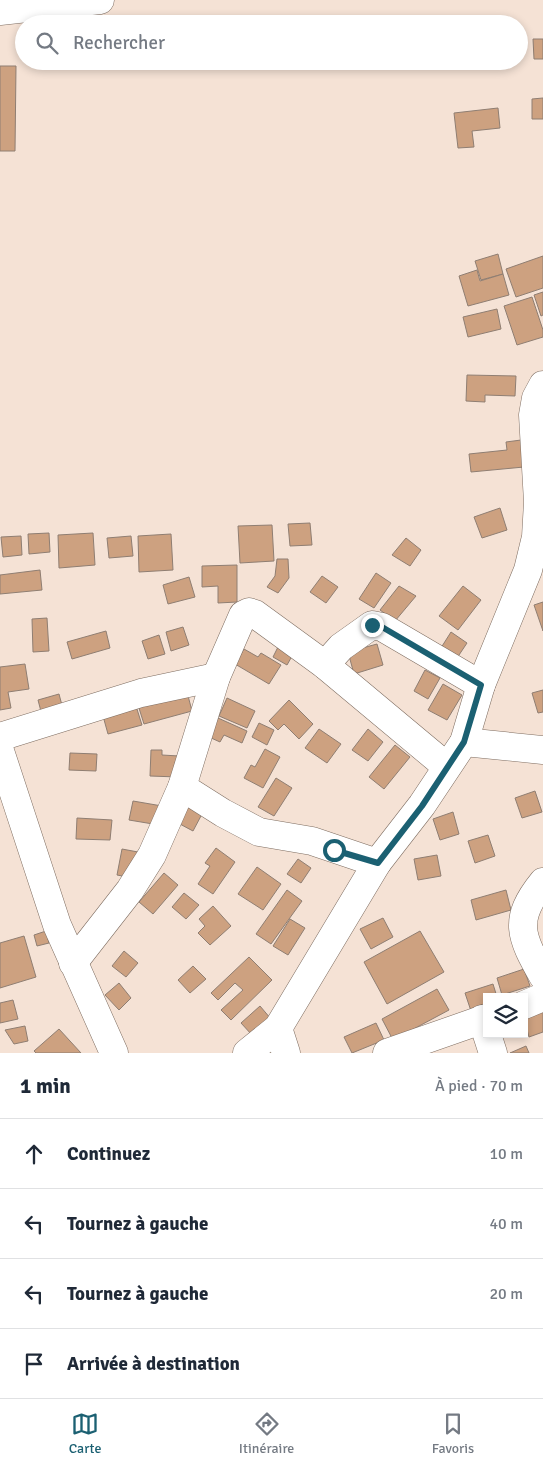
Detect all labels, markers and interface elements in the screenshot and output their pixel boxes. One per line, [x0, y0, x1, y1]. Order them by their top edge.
search box [15, 15, 528, 70]
icon: search [33, 29, 61, 57]
text: Rechercher [73, 31, 165, 55]
route end [361, 614, 384, 637]
route start [323, 839, 346, 862]
map controls [483, 993, 528, 1038]
button: layers [483, 993, 528, 1038]
text: 1 min [20, 1073, 71, 1099]
text: À pied · 70 m [435, 1076, 523, 1096]
icon: ahead [20, 1140, 48, 1168]
text: Continuez [67, 1142, 150, 1166]
text: 10 m [489, 1144, 523, 1164]
icon: left [20, 1210, 48, 1238]
text: Tournez à gauche [67, 1212, 208, 1236]
text: 40 m [489, 1214, 523, 1234]
icon: left [20, 1280, 48, 1308]
text: Tournez à gauche [67, 1282, 208, 1306]
text: 20 m [489, 1284, 523, 1304]
icon: arrive [20, 1350, 48, 1378]
text: Arrivée à destination [67, 1352, 240, 1376]
tab: Carte [69, 1410, 101, 1457]
tab: Itinéraire [239, 1410, 294, 1457]
tab: Favoris [432, 1410, 474, 1457]

